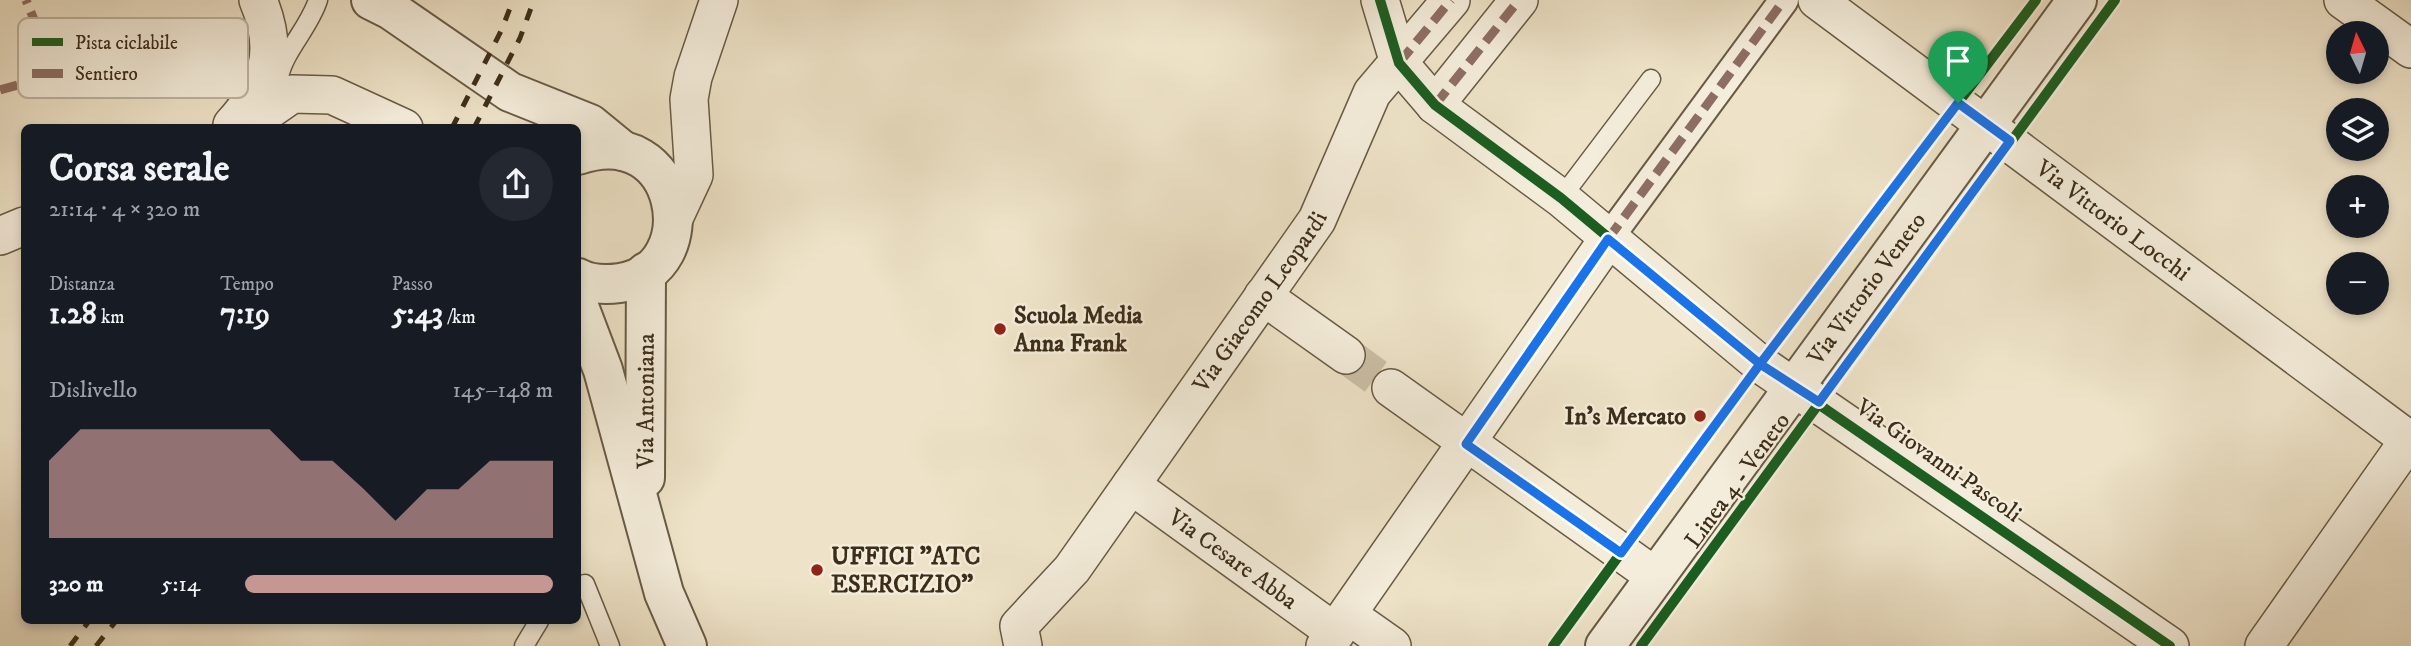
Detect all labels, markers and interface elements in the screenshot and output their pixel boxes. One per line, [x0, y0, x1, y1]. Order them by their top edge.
legend [18, 18, 248, 98]
north arrow [2326, 21, 2389, 84]
map controls [2326, 21, 2389, 315]
pin [1928, 31, 1988, 103]
text: Pista ciclabile [75, 32, 178, 55]
icon: arrive [1939, 42, 1977, 80]
text: Sentiero [75, 63, 138, 86]
button: layers [2326, 98, 2389, 161]
text: Corsa serale [49, 145, 229, 193]
button: share [479, 147, 553, 221]
street label: Via Vittorio Locchi [2029, 153, 2196, 288]
button: + [2326, 175, 2389, 238]
text: 21:14 · 4 × 320 m [49, 195, 200, 224]
street label: Via Vittorio Veneto [1801, 206, 1933, 372]
street label: Via Giacomo Leopardi [1186, 207, 1335, 399]
button: − [2326, 252, 2389, 315]
text: Distanza [49, 273, 115, 296]
text: Tempo [220, 273, 274, 296]
text: Passo [392, 273, 433, 296]
text: 1.28 [49, 296, 97, 333]
text: 7:19 [220, 296, 270, 333]
text: 5:43 [392, 296, 443, 333]
place label: Scuola Media Anna Frank [1013, 301, 1143, 359]
text: km [97, 306, 125, 329]
text: /km [443, 306, 476, 329]
marker: Scuola Media Anna Frank [992, 321, 1008, 337]
street label: Via Antoniana [631, 332, 662, 470]
text: Dislivello [49, 376, 137, 405]
text: 145–148 m [453, 376, 553, 405]
street label: Via Giovanni Pascoli [1849, 392, 2027, 529]
place label: In's Mercato [1565, 402, 1686, 432]
street label: Linea 4 - Veneto [1678, 407, 1797, 554]
marker: In's Mercato [1692, 408, 1708, 424]
street label: Via Cesare Abba [1161, 502, 1304, 617]
place label: UFFICI "ATC ESERCIZIO" [831, 542, 980, 600]
marker: UFFICI "ATC ESERCIZIO" [809, 562, 825, 578]
text: 320 m [49, 570, 103, 599]
text: 5:14 [161, 570, 200, 599]

